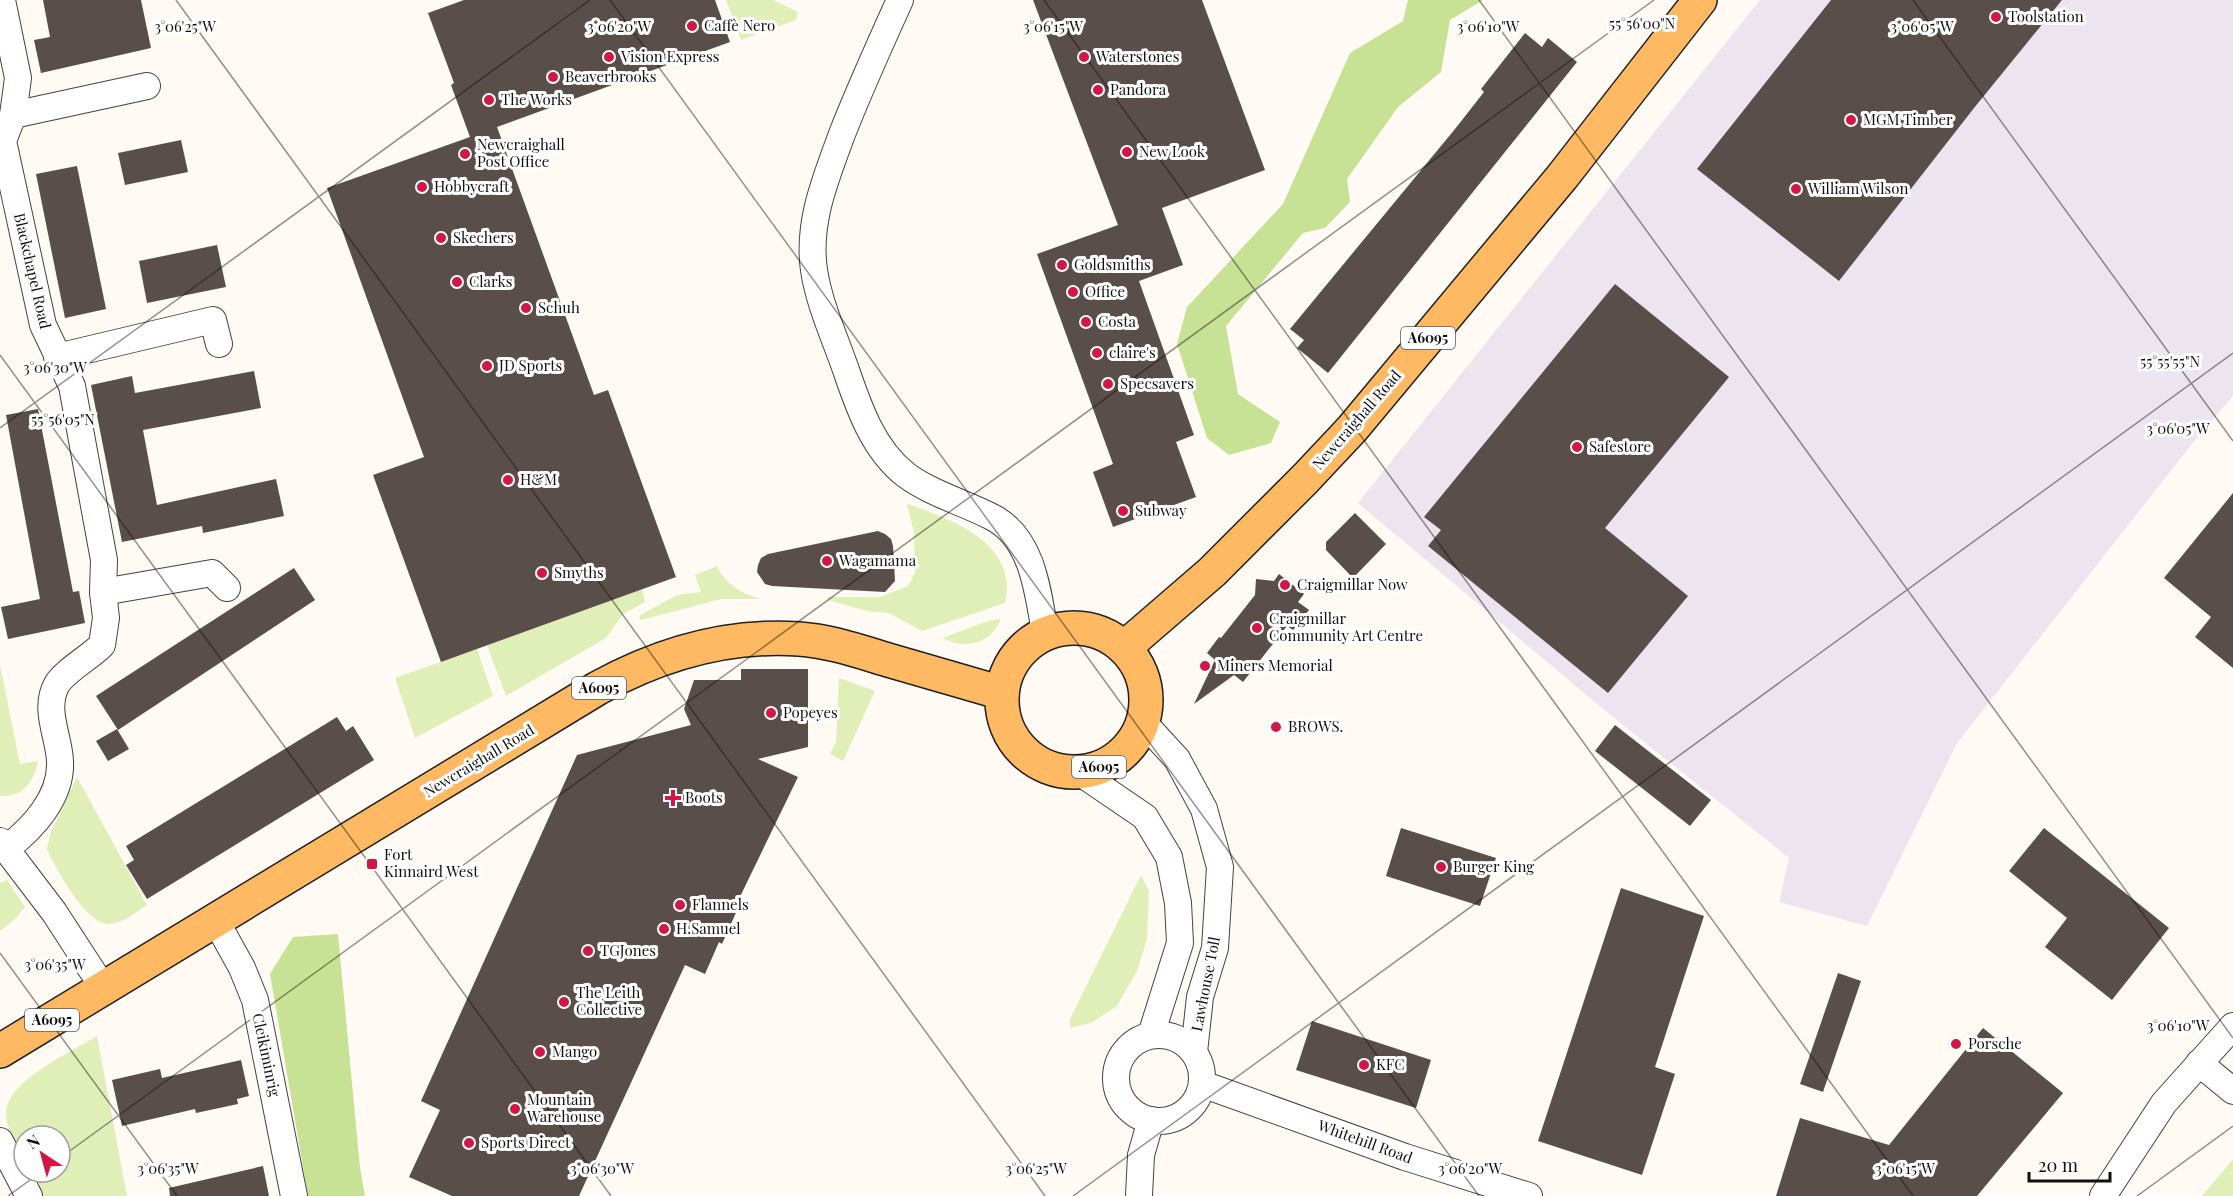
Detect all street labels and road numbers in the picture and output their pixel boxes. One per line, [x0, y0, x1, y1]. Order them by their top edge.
street label: Blackchapel Road [10, 211, 56, 331]
road number: A6095 [1401, 327, 1455, 349]
street label: Newcraighall Road [1307, 365, 1405, 473]
road number: A6095 [572, 677, 626, 699]
street label: Newcraighall Road [419, 719, 538, 801]
road number: A6095 [1072, 756, 1126, 778]
street label: Lawhouse Toll [1186, 935, 1224, 1033]
road number: A6095 [25, 1009, 79, 1031]
street label: Cleikiminrig [248, 1011, 286, 1098]
street label: Whitehill Road [1314, 1114, 1416, 1168]

